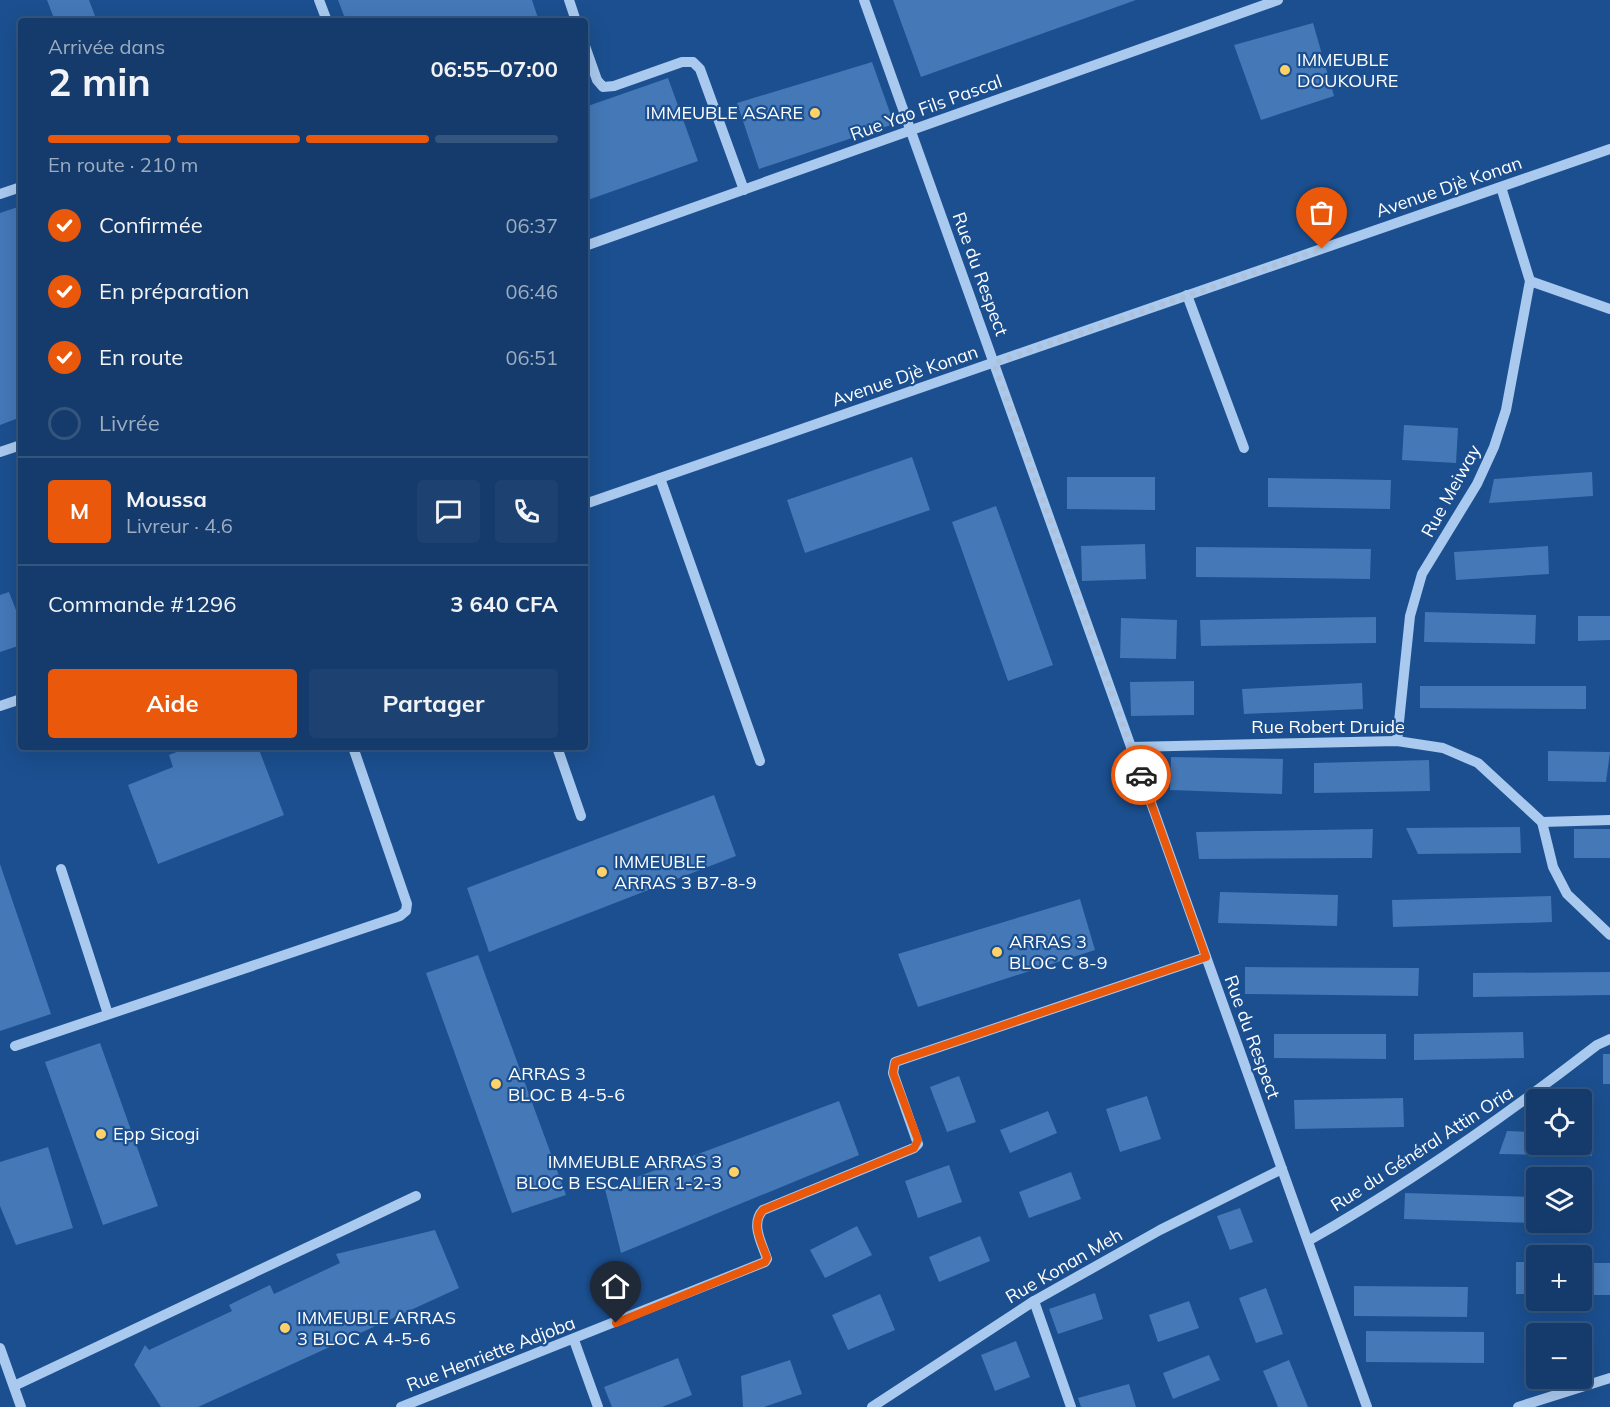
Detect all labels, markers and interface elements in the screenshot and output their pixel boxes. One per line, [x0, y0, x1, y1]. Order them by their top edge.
text: Arrivée dans [48, 34, 165, 59]
place label: IMMEUBLE DOUKOURE [1297, 48, 1398, 92]
text: 06:55–07:00 [430, 55, 558, 83]
text: 2 min [48, 57, 151, 106]
marker: IMMEUBLE DOUKOURE [1278, 63, 1292, 77]
street label: Rue Yao Fils Pascal [847, 69, 1005, 146]
place label: IMMEUBLE ASARE [646, 101, 803, 124]
marker: IMMEUBLE ASARE [808, 106, 822, 120]
street label: Avenue Djè Konan [1373, 151, 1525, 222]
text: En route · 210 m [48, 152, 198, 177]
pin [1296, 187, 1347, 249]
icon: bag [1305, 196, 1338, 229]
icon: check [48, 209, 81, 242]
street label: Rue du Respect [947, 209, 1014, 339]
text: Confirmée [99, 211, 203, 239]
text: 06:37 [505, 213, 558, 238]
icon: check [48, 275, 81, 308]
text: En préparation [99, 277, 249, 305]
text: 06:46 [505, 279, 558, 304]
street label: Avenue Djè Konan [829, 340, 981, 411]
icon: check [48, 341, 81, 374]
text: En route [99, 343, 183, 371]
text: 06:51 [505, 345, 558, 370]
text: Livrée [99, 409, 160, 437]
street label: Rue Meiway [1416, 440, 1486, 541]
button: chat [417, 480, 480, 543]
button: phone [495, 480, 558, 543]
text: Moussa [126, 485, 207, 513]
text: M [70, 497, 89, 525]
text: Livreur · 4.6 [126, 513, 233, 538]
text: Commande #1296 [48, 590, 236, 618]
text: 3 640 CFA [450, 590, 558, 618]
button: Aide [48, 669, 297, 738]
button: Partager [309, 669, 558, 738]
street label: Rue Robert Druide [1251, 715, 1405, 738]
courier [1111, 745, 1171, 805]
icon: car [1125, 759, 1158, 792]
place label: IMMEUBLE ARRAS 3 B7-8-9 [614, 850, 757, 894]
marker: IMMEUBLE ARRAS 3 B7-8-9 [595, 865, 609, 879]
place label: ARRAS 3 BLOC C 8-9 [1009, 930, 1108, 974]
marker: ARRAS 3 BLOC C 8-9 [990, 945, 1004, 959]
street label: Rue du Respect [1219, 972, 1286, 1102]
place label: ARRAS 3 BLOC B 4-5-6 [508, 1062, 625, 1106]
marker: ARRAS 3 BLOC B 4-5-6 [489, 1077, 503, 1091]
street label: Rue du Général Attin Oria [1326, 1081, 1517, 1216]
map controls [1526, 1089, 1592, 1389]
button: locate [1526, 1089, 1592, 1155]
place label: Epp Sicogi [113, 1122, 200, 1145]
marker: Epp Sicogi [94, 1127, 108, 1141]
place label: IMMEUBLE ARRAS 3 BLOC B ESCALIER 1-2-3 [516, 1150, 722, 1194]
marker: IMMEUBLE ARRAS 3 BLOC B ESCALIER 1-2-3 [727, 1165, 741, 1179]
button: layers [1526, 1167, 1592, 1233]
street label: Rue Konan Meh [1001, 1223, 1126, 1308]
button: + [1526, 1245, 1592, 1311]
pin [590, 1261, 641, 1323]
icon: home [599, 1270, 632, 1303]
place label: IMMEUBLE ARRAS 3 BLOC A 4-5-6 [297, 1306, 456, 1350]
street label: Rue Henriette Adjoba [403, 1311, 578, 1396]
marker: IMMEUBLE ARRAS 3 BLOC A 4-5-6 [278, 1321, 292, 1335]
button: − [1526, 1323, 1592, 1389]

